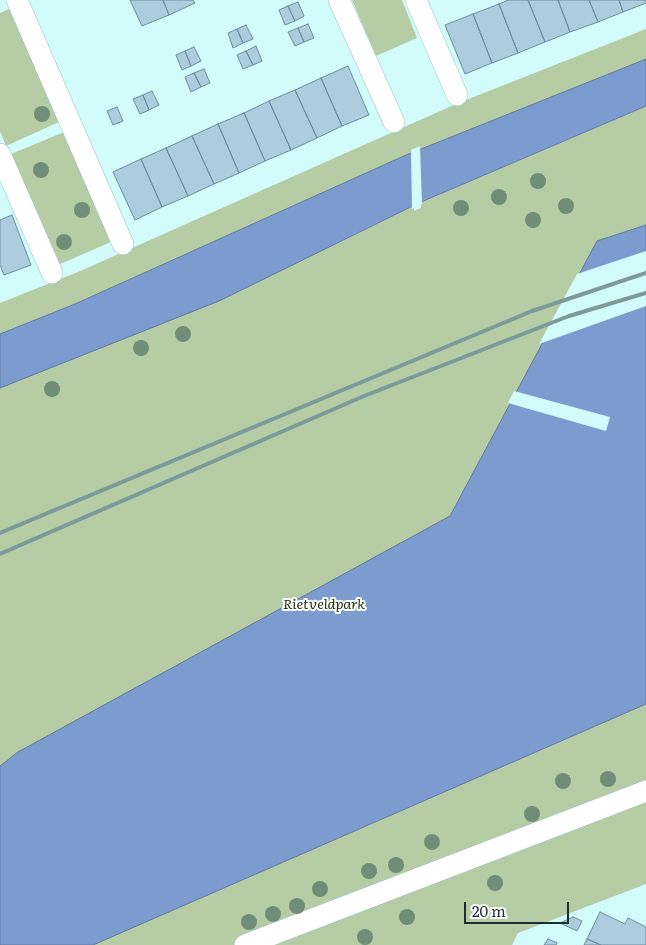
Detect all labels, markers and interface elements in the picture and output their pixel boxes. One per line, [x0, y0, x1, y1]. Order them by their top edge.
park label: Rietveldpark [283, 597, 365, 613]
scale bar [466, 892, 571, 924]
text: 20 m [472, 899, 506, 922]

